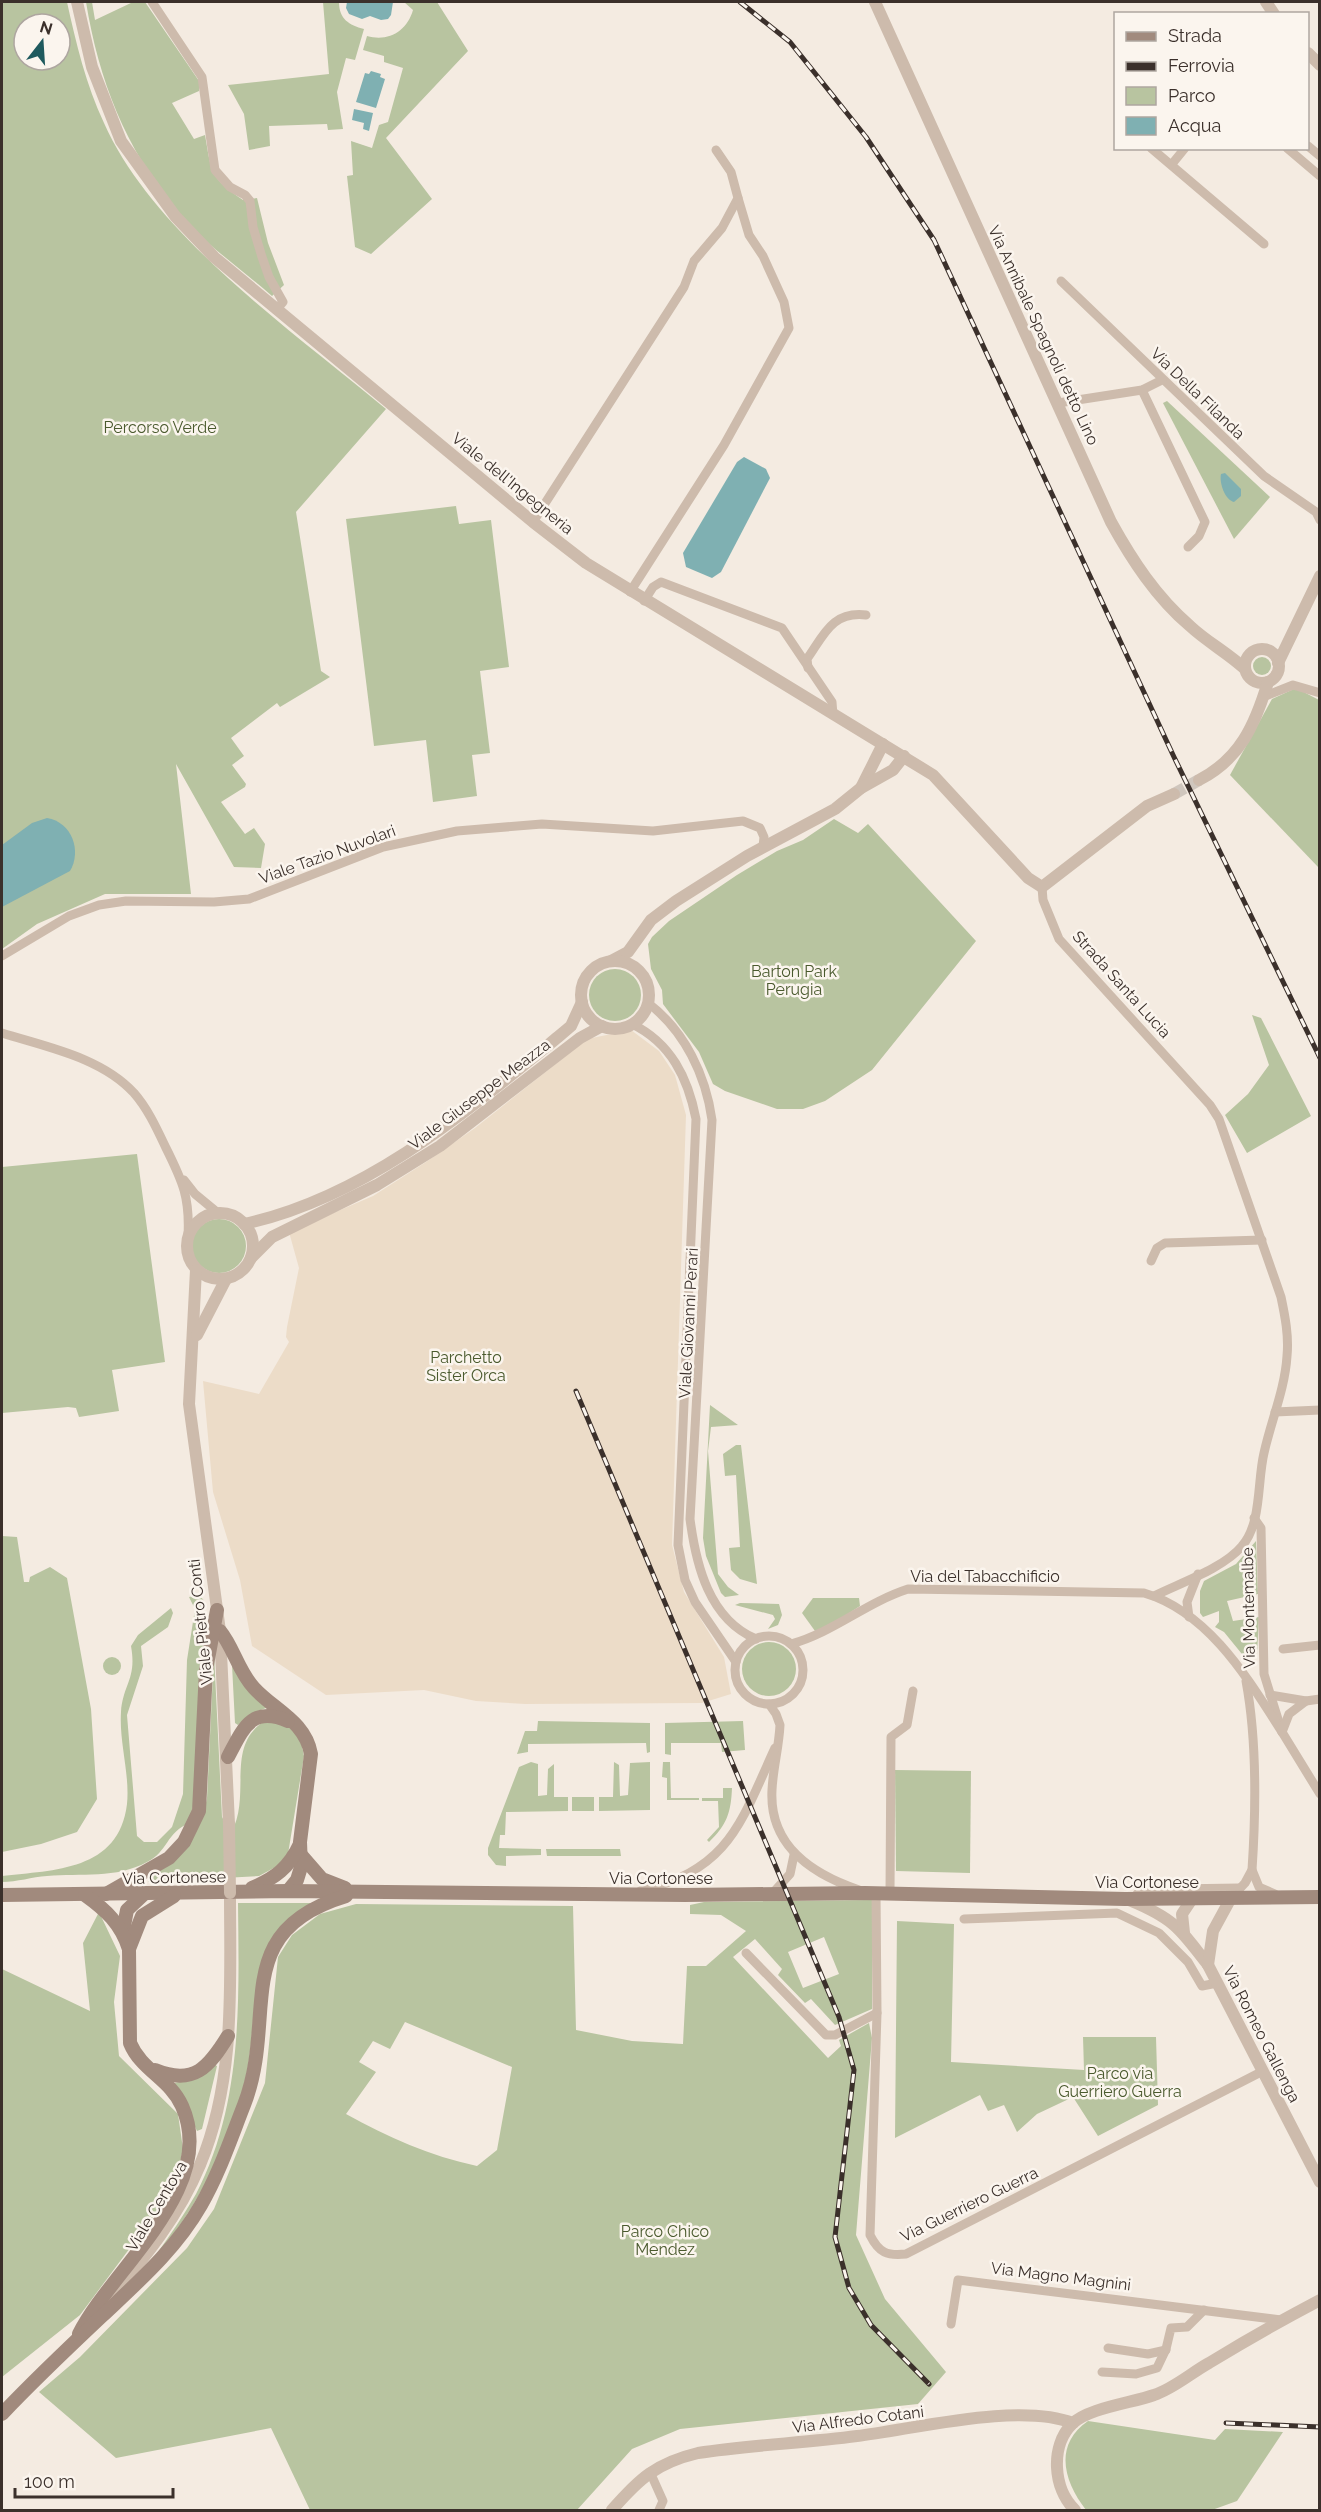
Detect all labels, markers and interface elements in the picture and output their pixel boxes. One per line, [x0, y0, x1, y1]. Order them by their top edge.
north arrow [12, 12, 72, 72]
legend [1114, 12, 1309, 150]
text: N [38, 17, 55, 39]
text: Strada [1168, 25, 1222, 46]
text: Ferrovia [1168, 55, 1235, 76]
text: Parco [1168, 85, 1216, 106]
text: Acqua [1168, 115, 1221, 136]
street label: Via Annibale Spagnoli detto Lino [984, 222, 1103, 448]
street label: Via Della Filanda [1147, 344, 1249, 443]
park label: Percorso Verde [103, 418, 217, 437]
street label: Viale dell'Ingegneria [448, 429, 577, 538]
street label: Viale Tazio Nuvolari [256, 821, 398, 888]
street label: Strada Santa Lucia [1069, 927, 1175, 1042]
park label: Barton Park Perugia [751, 962, 837, 999]
street label: Viale Giuseppe Meazza [405, 1035, 554, 1154]
street label: Viale Giovanni Perari [675, 1247, 702, 1399]
park label: Parchetto Sister Orca [426, 1348, 506, 1385]
street label: Via Montemalbe [1238, 1547, 1259, 1669]
street label: Viale Pietro Conti [184, 1558, 217, 1686]
street label: Via del Tabacchificio [910, 1567, 1060, 1586]
street label: Via Cortonese [122, 1867, 226, 1888]
street label: Via Cortonese [609, 1869, 713, 1888]
street label: Via Cortonese [1095, 1873, 1199, 1892]
street label: Via Romeo Gallenga [1219, 1963, 1304, 2106]
park label: Parco via Guerriero Guerra [1058, 2064, 1182, 2101]
street label: Viale Centova [122, 2158, 191, 2255]
street label: Via Guerriero Guerra [897, 2163, 1041, 2246]
park label: Parco Chico Mendez [621, 2222, 709, 2259]
street label: Via Magno Magnini [990, 2258, 1132, 2295]
street label: Via Alfredo Cotani [791, 2402, 925, 2437]
scale bar [15, 2461, 172, 2499]
text: 100 m [24, 2471, 75, 2492]

